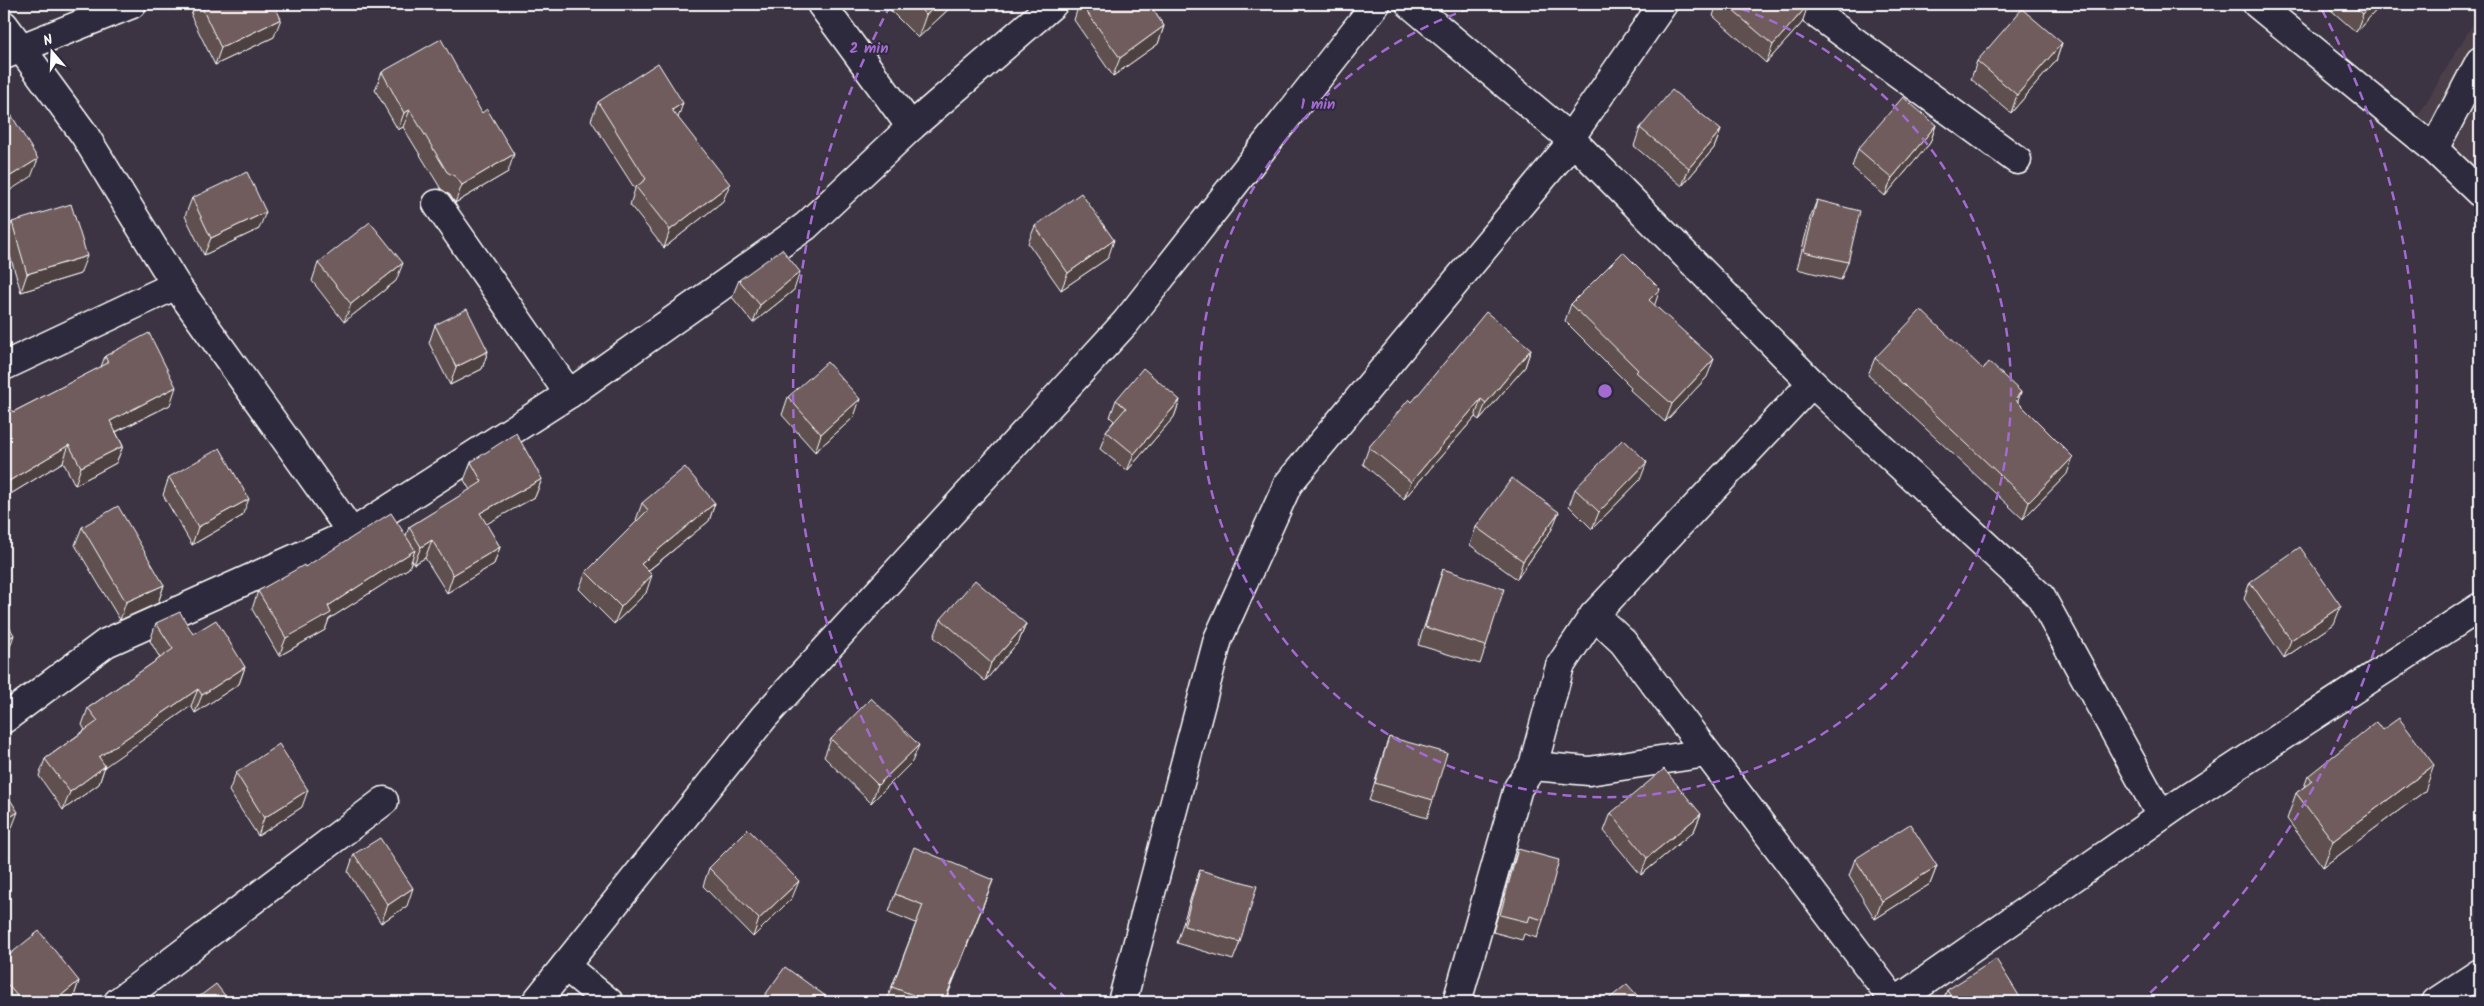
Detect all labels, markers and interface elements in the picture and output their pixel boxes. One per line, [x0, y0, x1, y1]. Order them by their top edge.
north arrow [28, 28, 78, 78]
text: N [40, 29, 56, 52]
text: 2 min [849, 37, 889, 61]
text: 1 min [1301, 93, 1335, 117]
centre of rings [1596, 382, 1614, 400]

